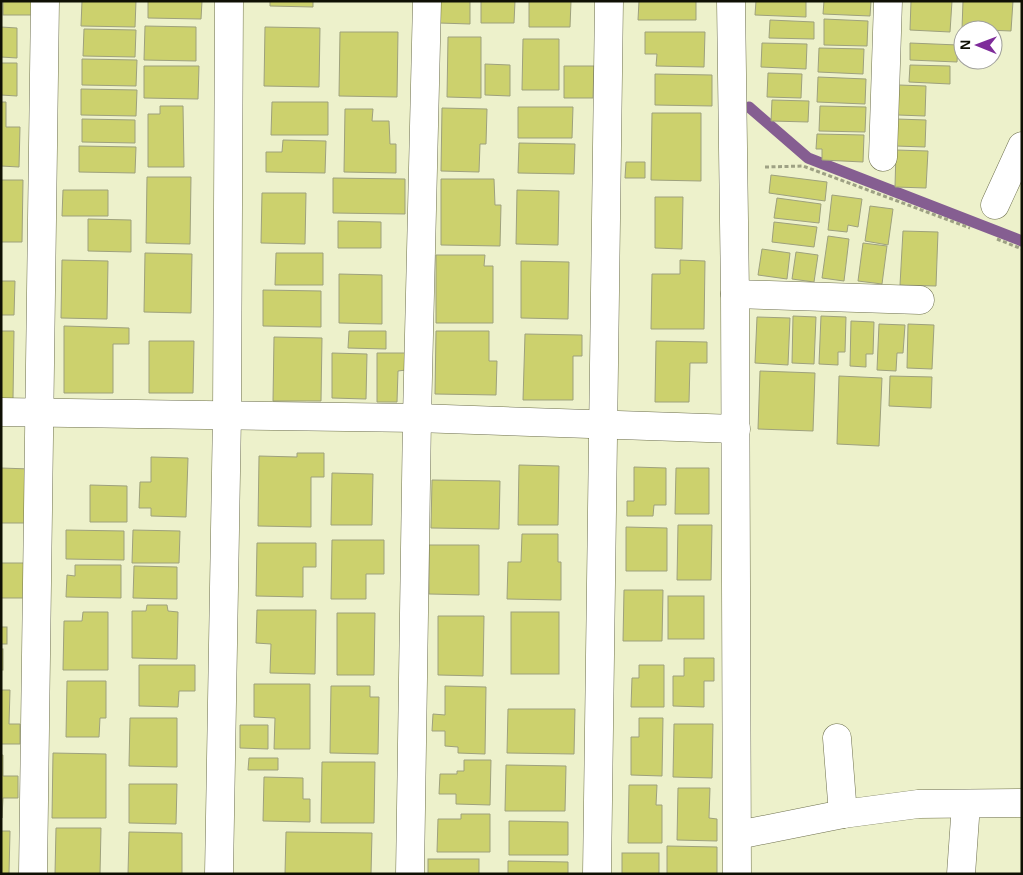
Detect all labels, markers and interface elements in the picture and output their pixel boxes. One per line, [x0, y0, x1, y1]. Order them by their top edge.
north arrow [953, 20, 1003, 70]
text: N [957, 40, 973, 50]

